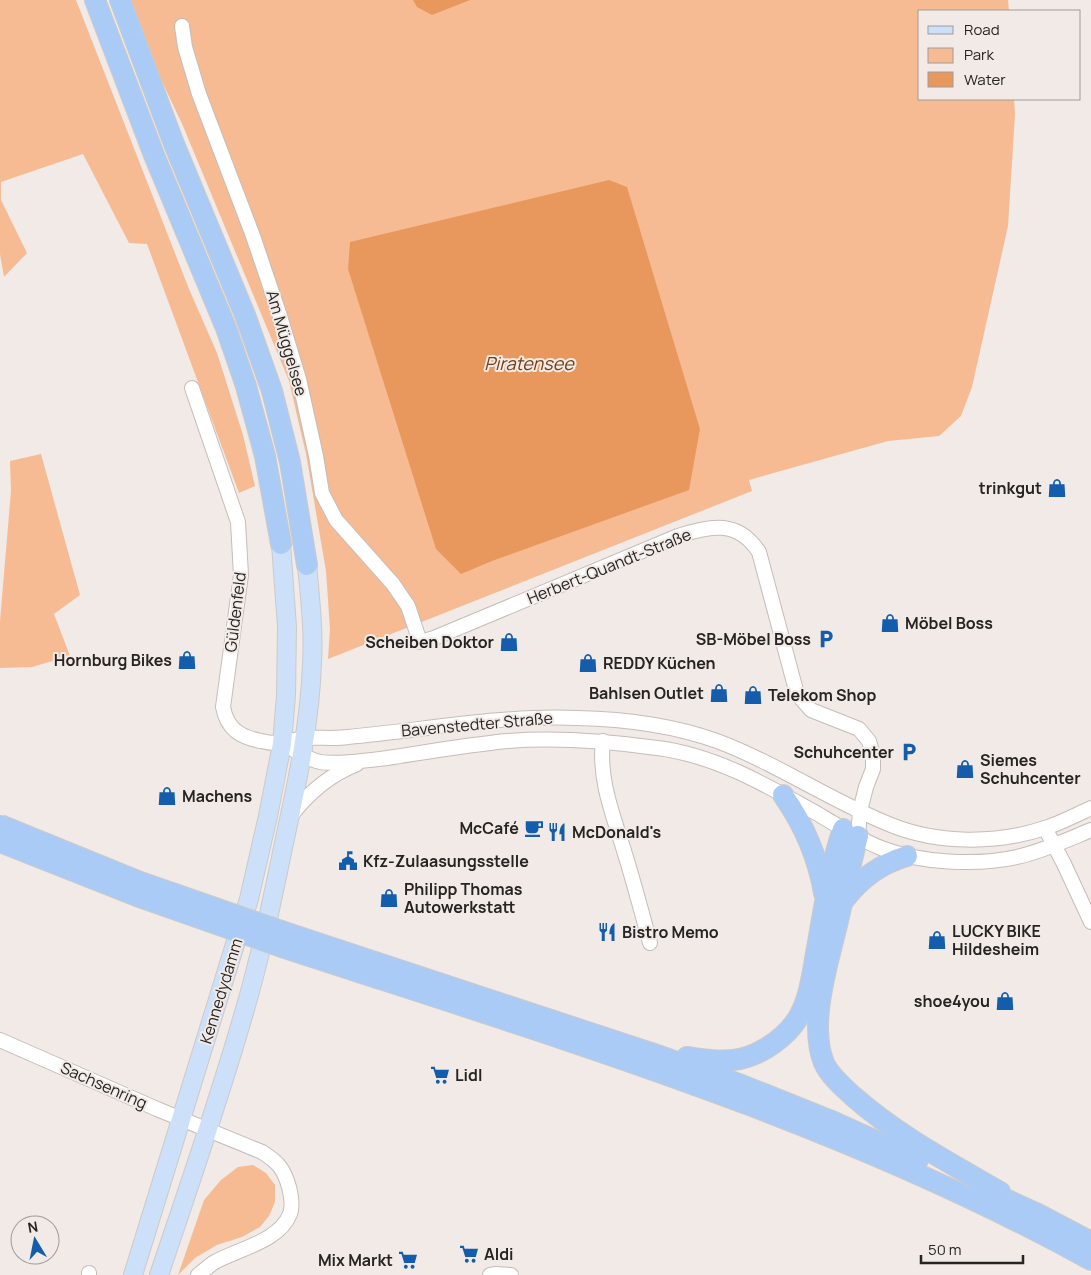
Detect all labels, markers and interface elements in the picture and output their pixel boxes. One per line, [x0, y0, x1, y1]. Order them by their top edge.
legend [918, 10, 1081, 100]
text: Road [964, 19, 1000, 40]
text: Park [964, 44, 994, 65]
text: Water [964, 69, 1006, 90]
street label: Am Müggelsee [261, 288, 313, 398]
water label: Piratensee [484, 351, 575, 375]
place label: trinkgut [979, 477, 1042, 499]
shop icon: trinkgut [1046, 477, 1068, 499]
street label: Herbert-Quandt-Straße [524, 523, 694, 609]
street label: Güldenfeld [219, 571, 251, 653]
shop icon: Möbel Boss [879, 612, 901, 634]
place label: Möbel Boss [905, 612, 993, 634]
place label: SB-Möbel Boss [696, 628, 811, 650]
parking icon: SB-Möbel Boss [815, 628, 837, 650]
place label: Scheiben Doktor [365, 631, 494, 653]
shop icon: Scheiben Doktor [498, 631, 520, 653]
place label: Hornburg Bikes [54, 649, 172, 671]
shop icon: Hornburg Bikes [176, 649, 198, 671]
shop icon: REDDY Küchen [577, 652, 599, 674]
place label: REDDY Küchen [603, 652, 716, 674]
place label: Bahlsen Outlet [589, 682, 704, 704]
shop icon: Bahlsen Outlet [708, 682, 730, 704]
shop icon: Telekom Shop [742, 684, 764, 706]
place label: Telekom Shop [768, 684, 877, 706]
street label: Bavenstedter Straße [400, 706, 554, 742]
place label: Schuhcenter [793, 741, 894, 763]
parking icon: Schuhcenter [898, 741, 920, 763]
place label: Siemes Schuhcenter [980, 749, 1081, 789]
shop icon: Siemes Schuhcenter [954, 758, 976, 780]
shop icon: Machens [156, 785, 178, 807]
place label: Machens [182, 785, 253, 807]
place label: McCafé [459, 817, 519, 839]
cafe icon: McCafé [523, 817, 545, 839]
restaurant icon: McDonald's [546, 821, 568, 843]
place label: McDonald's [572, 821, 661, 843]
public building icon: Kfz-Zulaasungsstelle [337, 850, 359, 872]
place label: Kfz-Zulaasungsstelle [363, 850, 529, 872]
place label: Philipp Thomas Autowerkstatt [404, 878, 523, 918]
shop icon: Philipp Thomas Autowerkstatt [378, 887, 400, 909]
place label: LUCKY BIKE Hildesheim [952, 920, 1041, 960]
restaurant icon: Bistro Memo [596, 921, 618, 943]
place label: Bistro Memo [622, 921, 719, 943]
shop icon: LUCKY BIKE Hildesheim [926, 929, 948, 951]
street label: Kennedydamm [194, 935, 248, 1047]
place label: shoe4you [914, 990, 990, 1012]
shop icon: shoe4you [994, 990, 1016, 1012]
street label: Sachsenring [57, 1056, 151, 1114]
supermarket icon: Lidl [429, 1064, 451, 1086]
place label: Lidl [455, 1064, 482, 1086]
north arrow [10, 1215, 60, 1265]
text: N [26, 1216, 39, 1237]
scale bar [921, 1232, 1024, 1264]
text: 50 m [928, 1239, 962, 1260]
supermarket icon: Aldi [458, 1243, 480, 1265]
place label: Aldi [484, 1243, 514, 1265]
place label: Mix Markt [318, 1249, 393, 1271]
supermarket icon: Mix Markt [397, 1249, 419, 1271]

